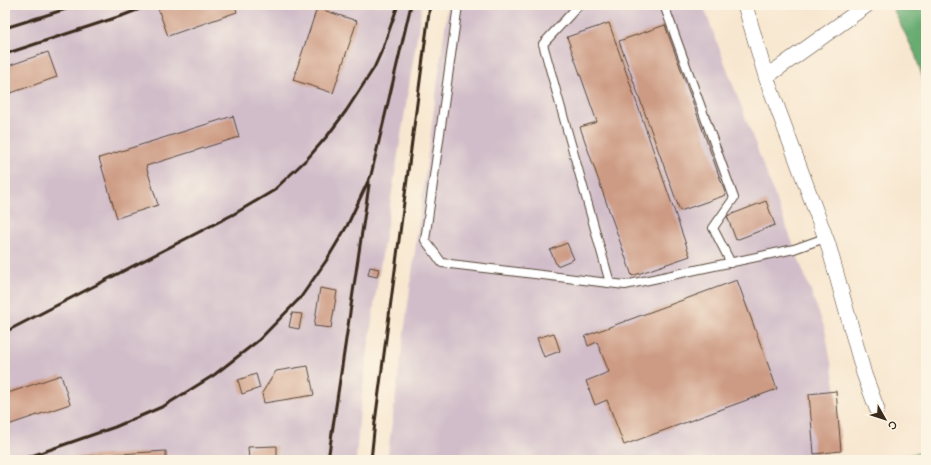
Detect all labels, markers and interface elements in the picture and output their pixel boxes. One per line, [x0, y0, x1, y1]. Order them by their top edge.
north arrow [865, 399, 905, 439]
text: С [885, 418, 900, 432]

